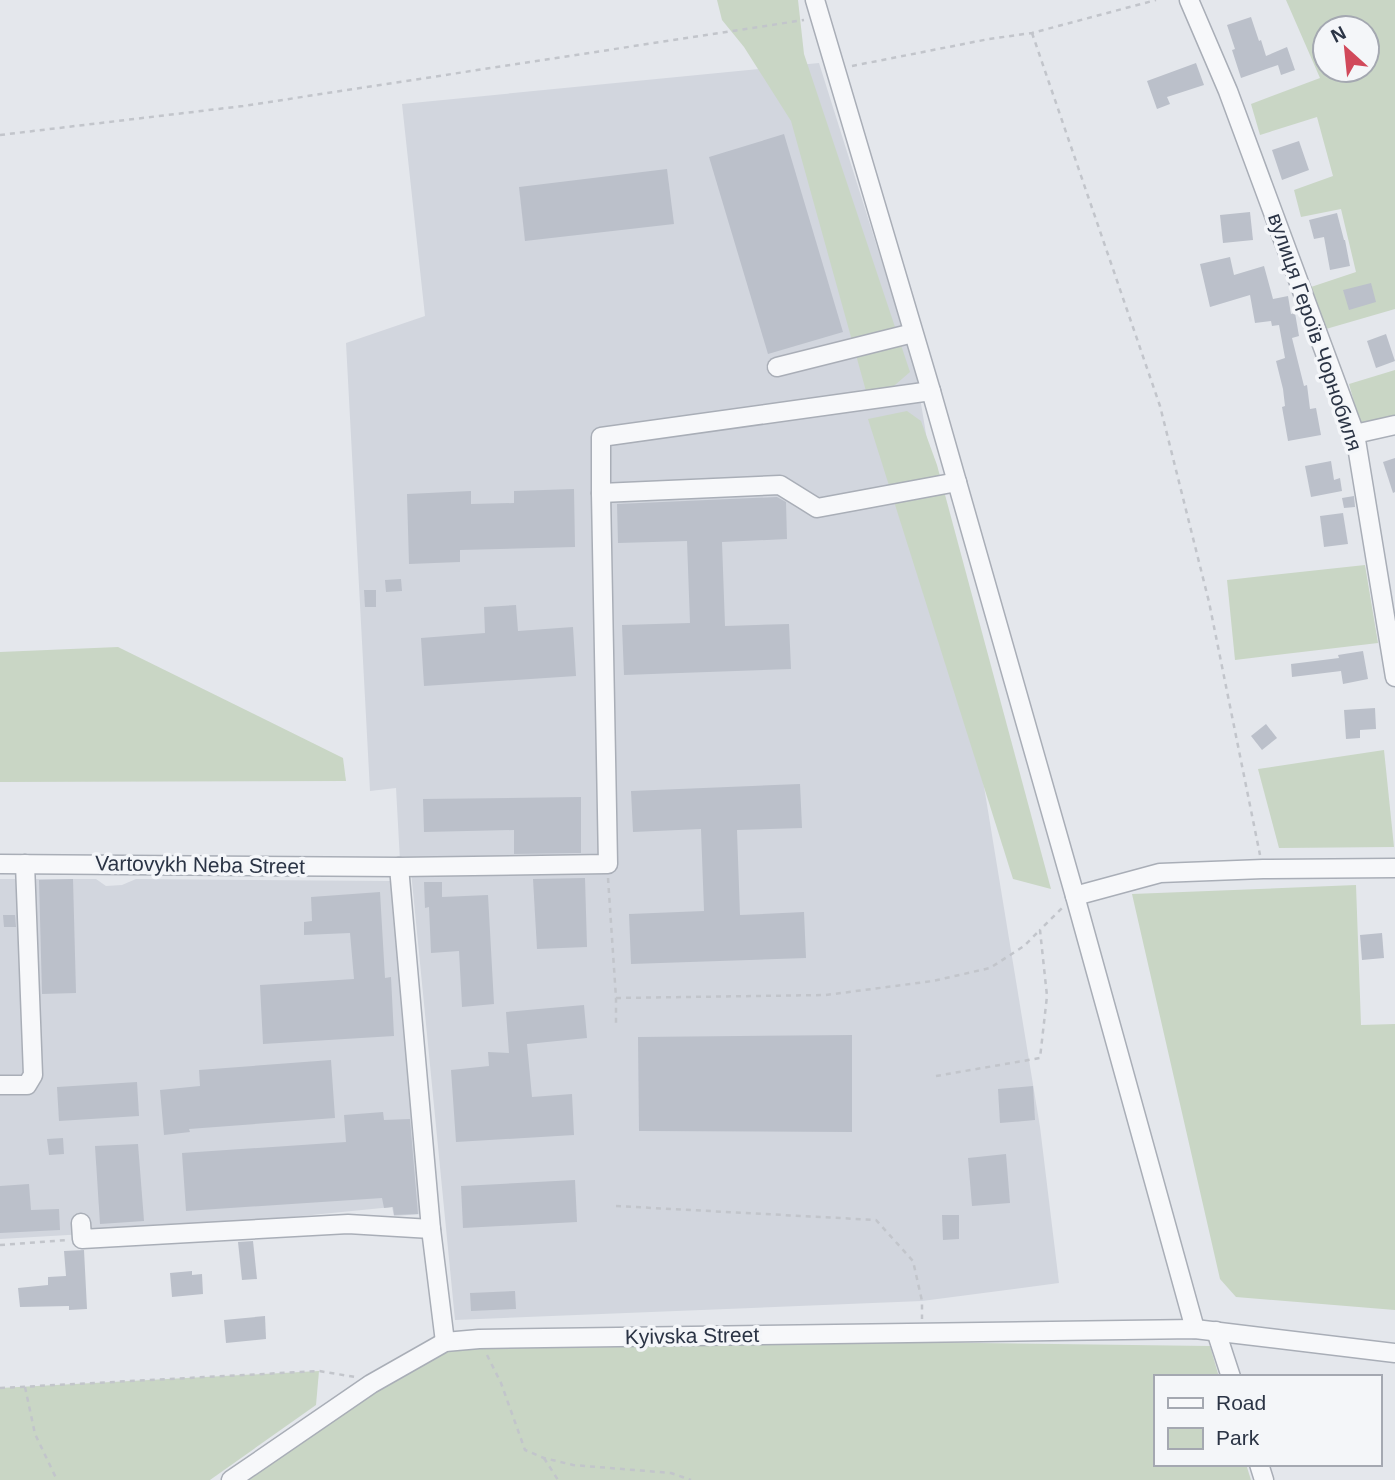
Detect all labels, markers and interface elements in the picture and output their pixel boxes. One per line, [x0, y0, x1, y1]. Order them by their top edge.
north arrow [1311, 14, 1381, 84]
text: N [1328, 22, 1349, 47]
street label: вулиця Героїв Чорнобиля [1264, 210, 1367, 454]
street label: Vartovykh Neba Street [95, 851, 305, 878]
street label: Kyivska Street [625, 1323, 759, 1348]
legend [1154, 1375, 1381, 1466]
text: Road [1216, 1391, 1266, 1414]
text: Park [1216, 1426, 1260, 1449]

